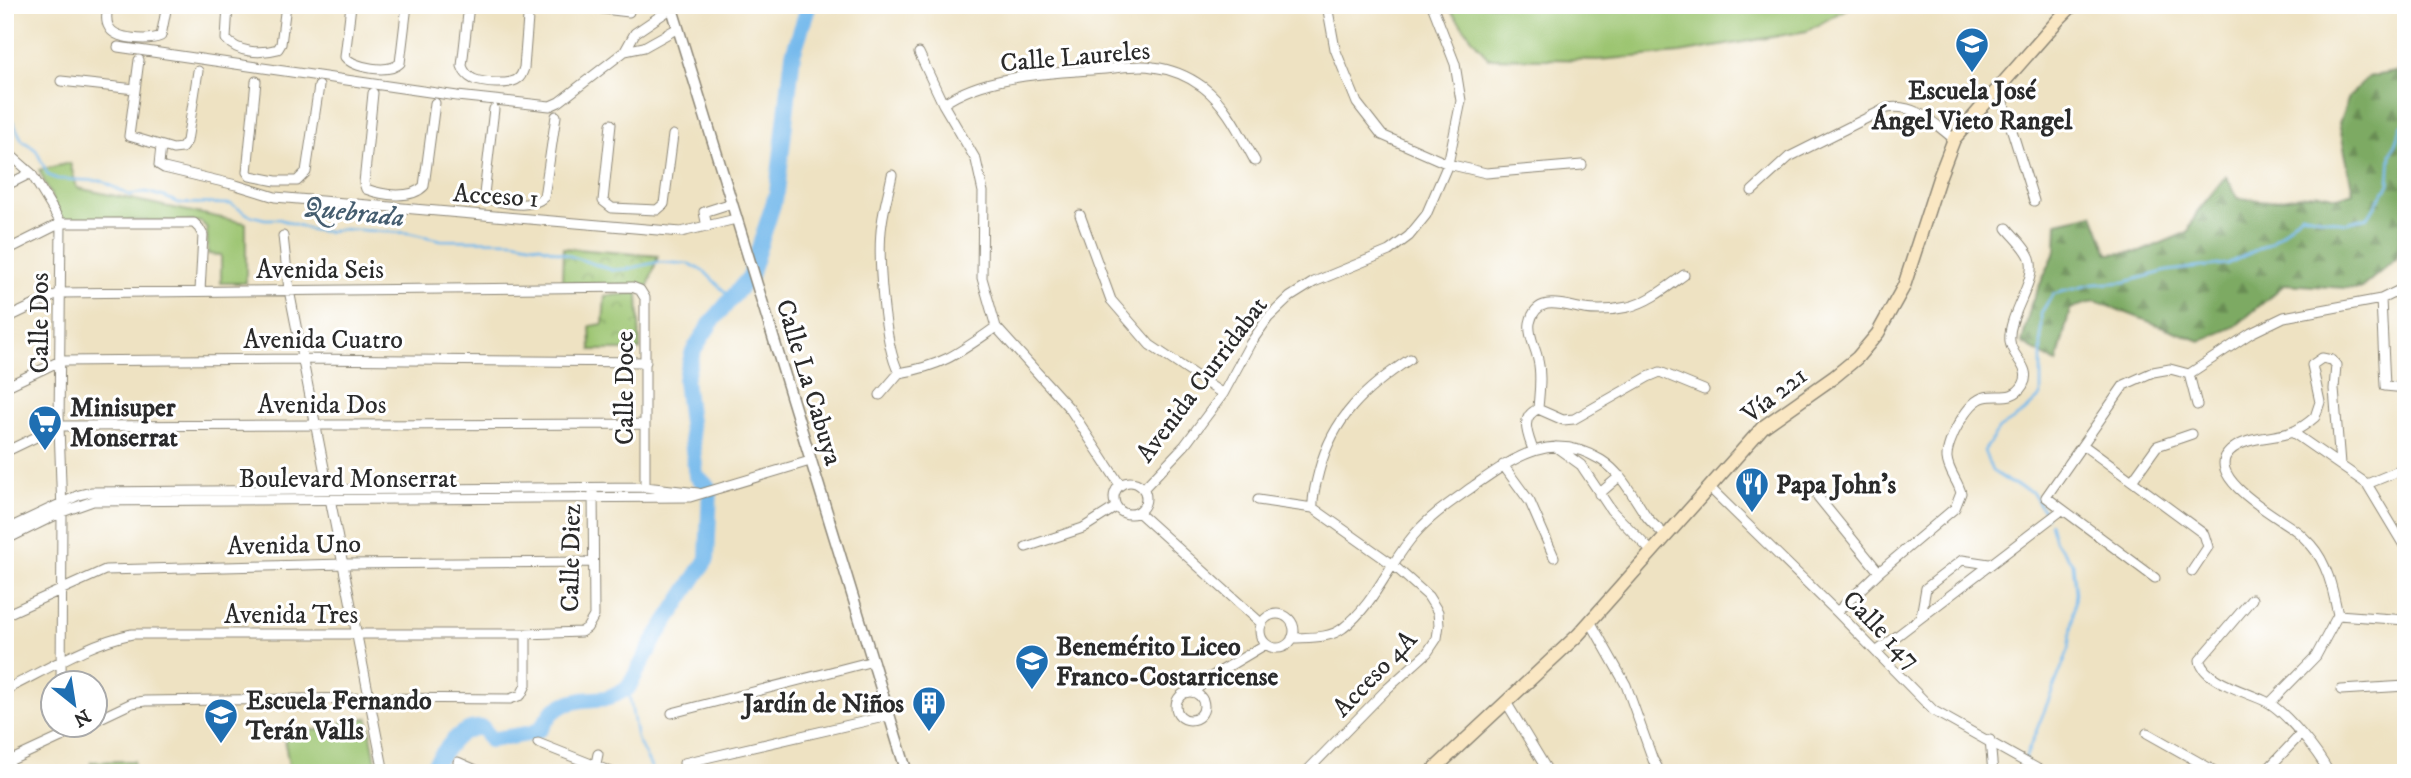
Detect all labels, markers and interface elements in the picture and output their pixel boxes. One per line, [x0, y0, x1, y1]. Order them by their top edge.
school or university icon: Escuela José Ángel Vieto Rangel [1953, 25, 1991, 74]
street label: Calle Laureles [999, 35, 1151, 80]
place label: Escuela José Ángel Vieto Rangel [1871, 75, 2073, 138]
street label: Acceso 1 [452, 177, 540, 216]
water label: Quebrada [301, 190, 406, 235]
street label: Avenida Seis [256, 254, 384, 287]
street label: Calle Dos [24, 273, 57, 373]
street label: Avenida Curridabat [1129, 290, 1275, 470]
street label: Calle La Cabuya [768, 295, 849, 470]
street label: Avenida Cuatro [243, 324, 403, 357]
street label: Calle Doce [609, 331, 642, 445]
street label: Vía 221 [1735, 359, 1814, 432]
street label: Avenida Dos [258, 389, 386, 422]
place label: Minisuper Monserrat [70, 392, 178, 455]
supermarket icon: Minisuper Monserrat [26, 403, 64, 452]
street label: Boulevard Monserrat [239, 463, 457, 496]
restaurant icon: Papa John's [1733, 465, 1771, 514]
place label: Papa John's [1776, 469, 1897, 502]
street label: Calle Diez [554, 504, 589, 612]
street label: Avenida Uno [227, 528, 361, 563]
street label: Calle 147 [1835, 584, 1927, 676]
street label: Avenida Tres [224, 599, 358, 632]
street label: Acceso 4A [1326, 623, 1425, 724]
place label: Benemérito Liceo Franco-Costarricense [1056, 631, 1279, 694]
school or university icon: Benemérito Liceo Franco-Costarricense [1013, 642, 1051, 691]
north arrow [38, 670, 108, 740]
building icon: Jardín de Niños [910, 684, 948, 733]
place label: Escuela Fernando Terán Valls [245, 685, 432, 748]
place label: Jardín de Niños [740, 688, 904, 721]
school or university icon: Escuela Fernando Terán Valls [202, 696, 240, 745]
text: N [69, 704, 94, 731]

